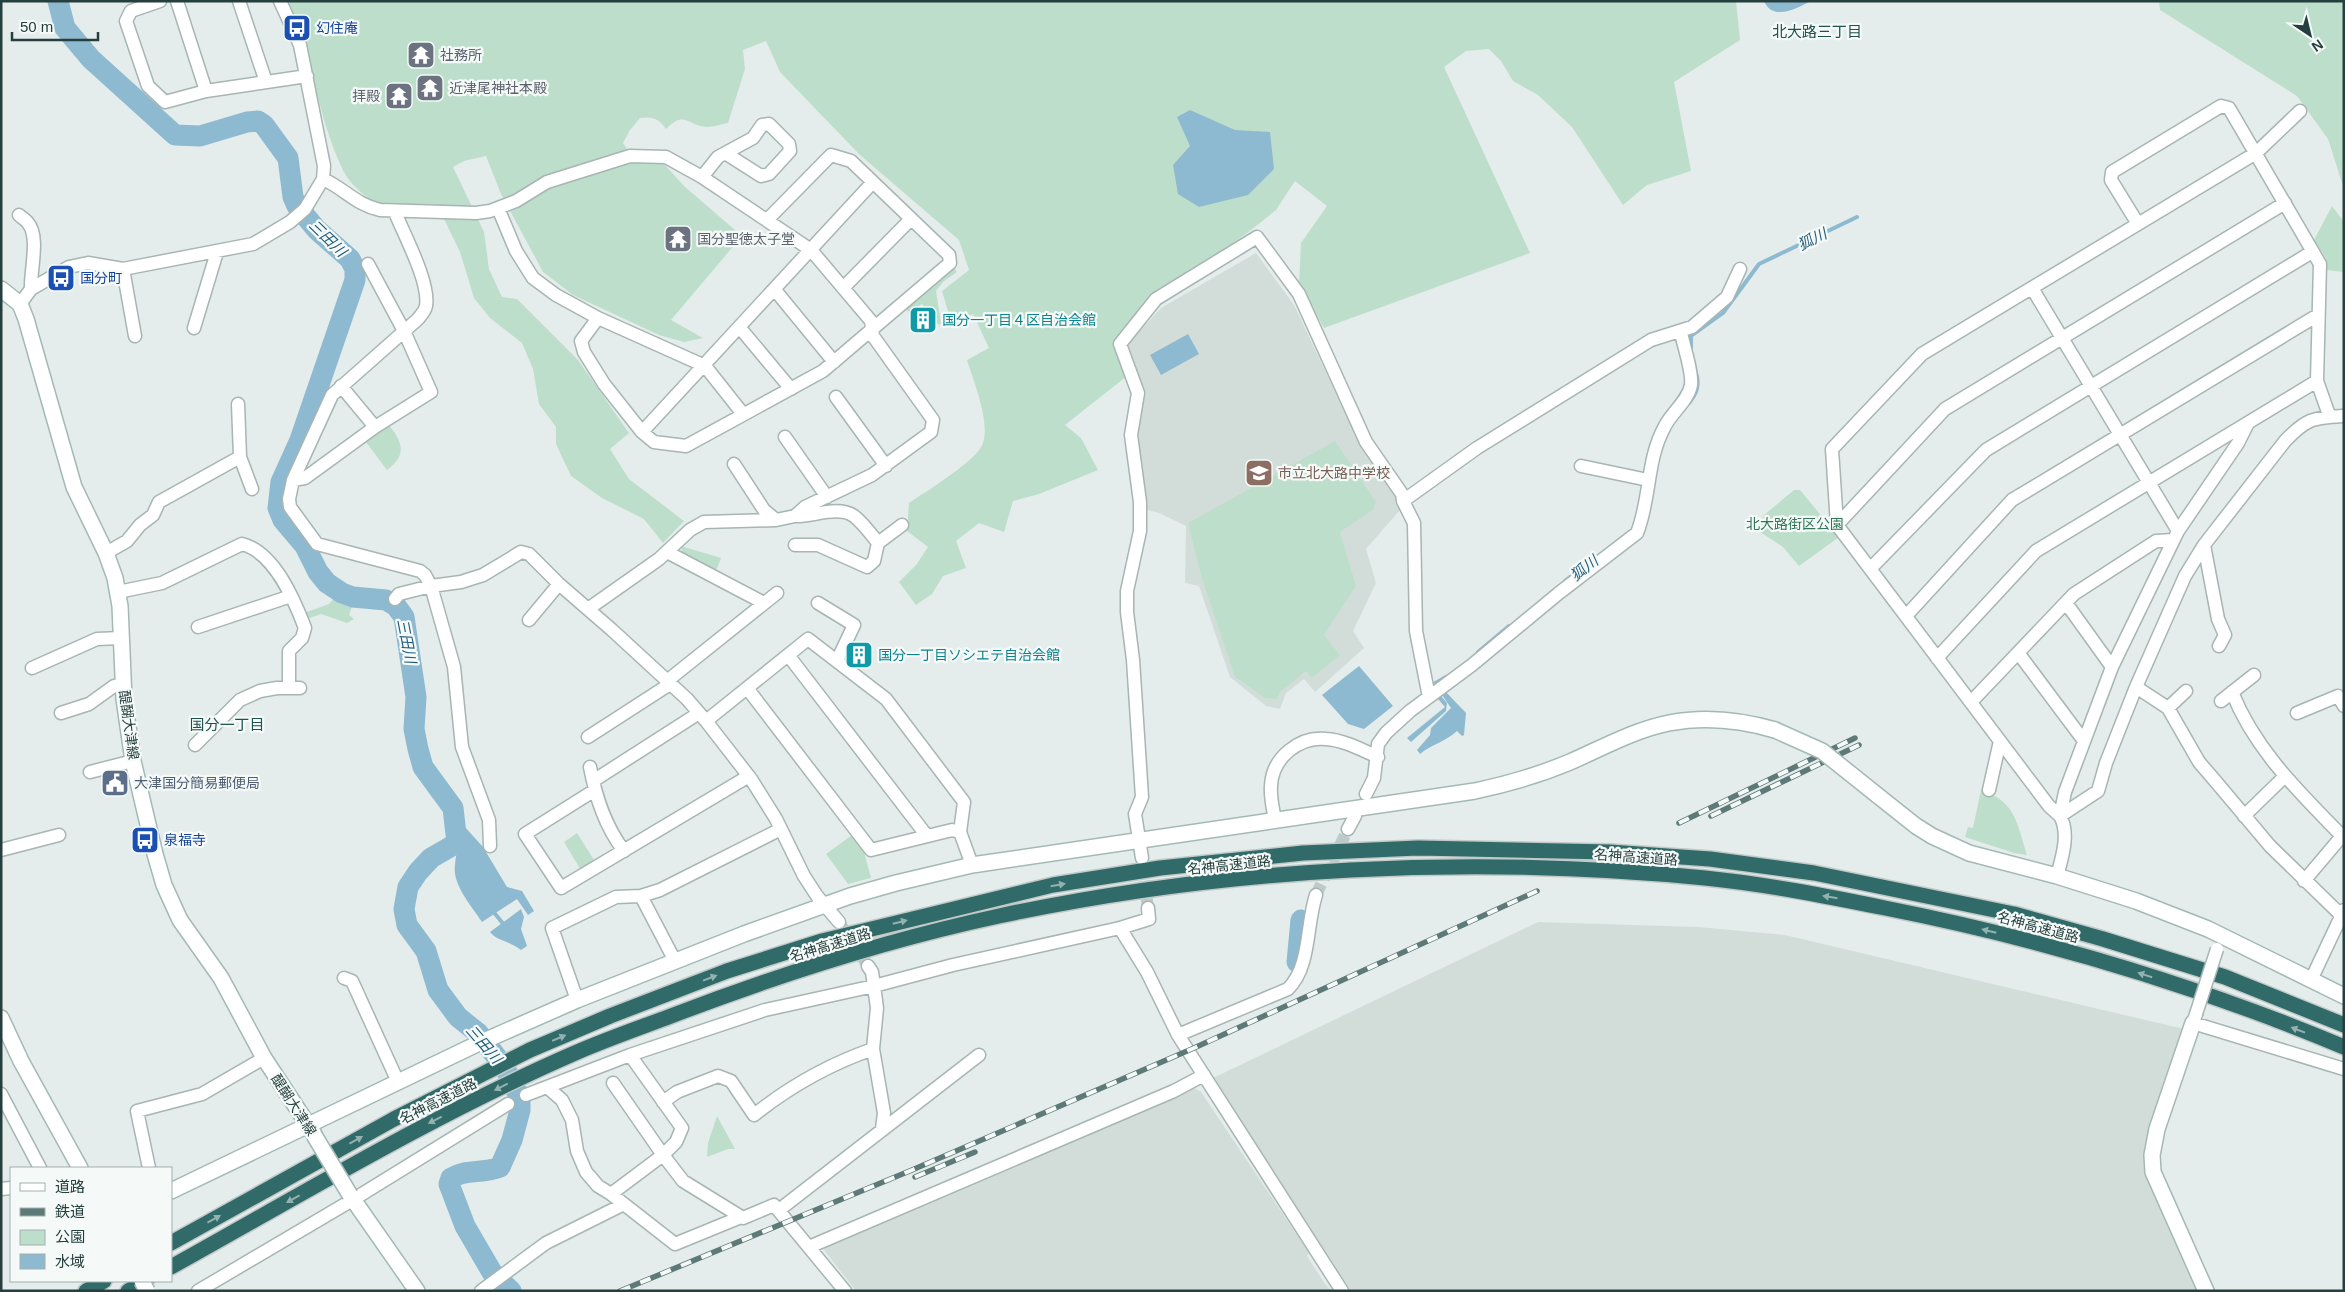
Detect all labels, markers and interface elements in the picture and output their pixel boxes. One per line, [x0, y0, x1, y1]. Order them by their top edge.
scale bar [12, 10, 99, 42]
north arrow [2285, 10, 2335, 60]
bus stop icon: 幻住庵 [282, 13, 312, 43]
text: 50 m [20, 18, 53, 35]
place label: 幻住庵 [316, 20, 358, 36]
district label: 北大路三丁目 [1772, 23, 1862, 40]
text: N [2309, 36, 2326, 55]
temple icon: 社務所 [406, 40, 436, 70]
place label: 社務所 [440, 47, 482, 63]
temple icon: 近津尾神社本殿 [415, 73, 445, 103]
place label: 近津尾神社本殿 [449, 80, 547, 96]
temple icon: 拝殿 [384, 81, 414, 111]
place label: 拝殿 [352, 88, 380, 104]
water label: 三田川 [306, 216, 352, 261]
temple icon: 国分聖徳太子堂 [663, 224, 693, 254]
water label: 狐川 [1795, 224, 1831, 253]
place label: 国分聖徳太子堂 [697, 231, 795, 247]
bus stop icon: 国分町 [46, 263, 76, 293]
place label: 国分町 [80, 270, 122, 286]
building icon: 国分一丁目４区自治会館 [908, 305, 938, 335]
place label: 国分一丁目４区自治会館 [942, 312, 1096, 328]
school or university icon: 市立北大路中学校 [1244, 458, 1274, 488]
place label: 市立北大路中学校 [1278, 465, 1390, 481]
park label: 北大路街区公園 [1746, 516, 1844, 532]
water label: 狐川 [1567, 551, 1603, 584]
water label: 三田川 [394, 617, 420, 667]
building icon: 国分一丁目ソシエテ自治会館 [844, 640, 874, 670]
place label: 国分一丁目ソシエテ自治会館 [878, 647, 1060, 663]
street label: 醍醐大津線 [116, 689, 142, 761]
district label: 国分一丁目 [189, 716, 265, 733]
public building icon: 大津国分簡易郵便局 [100, 768, 130, 798]
place label: 大津国分簡易郵便局 [134, 775, 260, 791]
bus stop icon: 泉福寺 [130, 825, 160, 855]
place label: 泉福寺 [164, 832, 206, 848]
street label: 名神高速道路 [1594, 846, 1678, 868]
street label: 名神高速道路 [1186, 853, 1272, 877]
one-way arrow [1050, 880, 1066, 888]
one-way arrow [1822, 893, 1838, 901]
street label: 名神高速道路 [1995, 908, 2081, 946]
one-way arrow [892, 917, 907, 925]
street label: 名神高速道路 [787, 925, 873, 965]
one-way arrow [1982, 926, 1997, 934]
one-way arrow [2138, 971, 2153, 979]
one-way arrow [703, 974, 718, 981]
water label: 三田川 [463, 1021, 506, 1068]
one-way arrow [2291, 1025, 2306, 1033]
one-way arrow [552, 1034, 567, 1042]
street label: 醍醐大津線 [268, 1071, 320, 1139]
street label: 名神高速道路 [397, 1075, 479, 1127]
one-way arrow [494, 1083, 508, 1091]
one-way arrow [428, 1116, 443, 1124]
one-way arrow [348, 1136, 363, 1144]
legend [10, 1167, 172, 1282]
text: 道路 [55, 1178, 85, 1195]
one-way arrow [287, 1194, 300, 1203]
text: 鉄道 [55, 1203, 85, 1220]
one-way arrow [206, 1215, 221, 1223]
text: 公園 [55, 1228, 85, 1245]
text: 水域 [55, 1253, 85, 1270]

